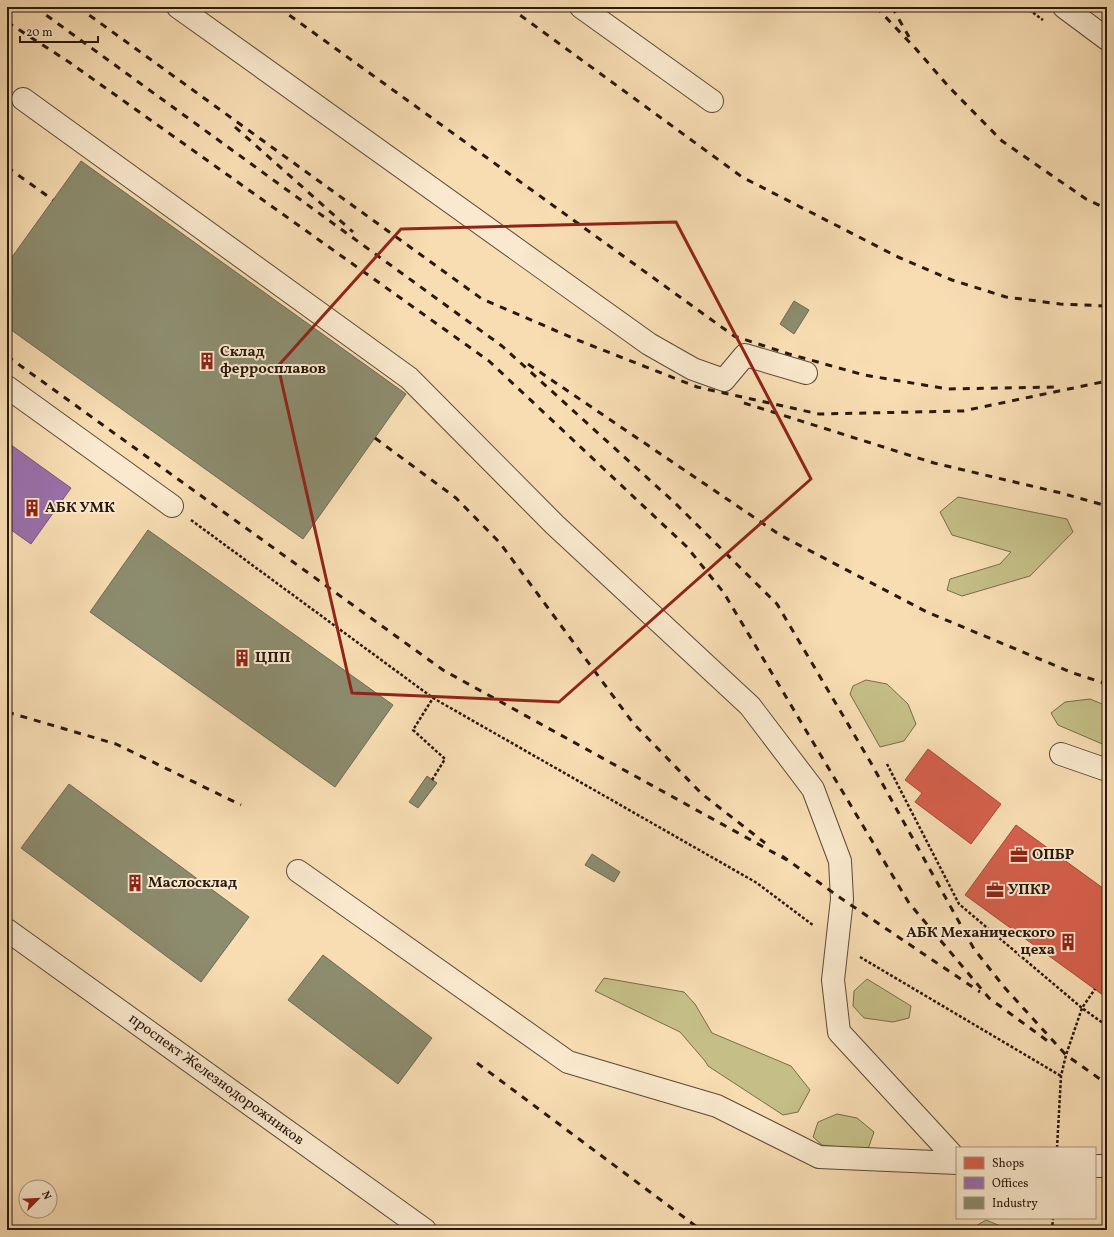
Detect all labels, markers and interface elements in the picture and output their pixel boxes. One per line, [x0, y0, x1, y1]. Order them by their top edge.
scale bar [20, 18, 98, 44]
text: 20 m [26, 25, 53, 41]
place label: Склад ферросплавов [220, 342, 327, 380]
building icon: Склад ферросплавов [197, 351, 217, 371]
building icon: АБК УМК [22, 498, 42, 518]
place label: АБК УМК [45, 498, 115, 519]
building icon: ЦПП [232, 648, 252, 668]
place label: ЦПП [255, 648, 290, 669]
office icon: ОПБР [1009, 845, 1029, 865]
place label: ОПБР [1032, 845, 1075, 866]
building icon: Маслосклад [125, 873, 145, 893]
place label: Маслосклад [148, 873, 237, 894]
office icon: УПКР [985, 880, 1005, 900]
place label: УПКР [1008, 880, 1051, 901]
place label: АБК Механического цеха [906, 923, 1055, 961]
building icon: АБК Механического цеха [1058, 932, 1078, 952]
street label: проспект Железнодорожников [124, 1009, 308, 1151]
legend [956, 1147, 1096, 1219]
text: Shops [992, 1156, 1024, 1172]
text: Offices [992, 1176, 1028, 1192]
north arrow [18, 1179, 58, 1219]
text: N [37, 1189, 54, 1202]
text: Industry [992, 1196, 1038, 1212]

